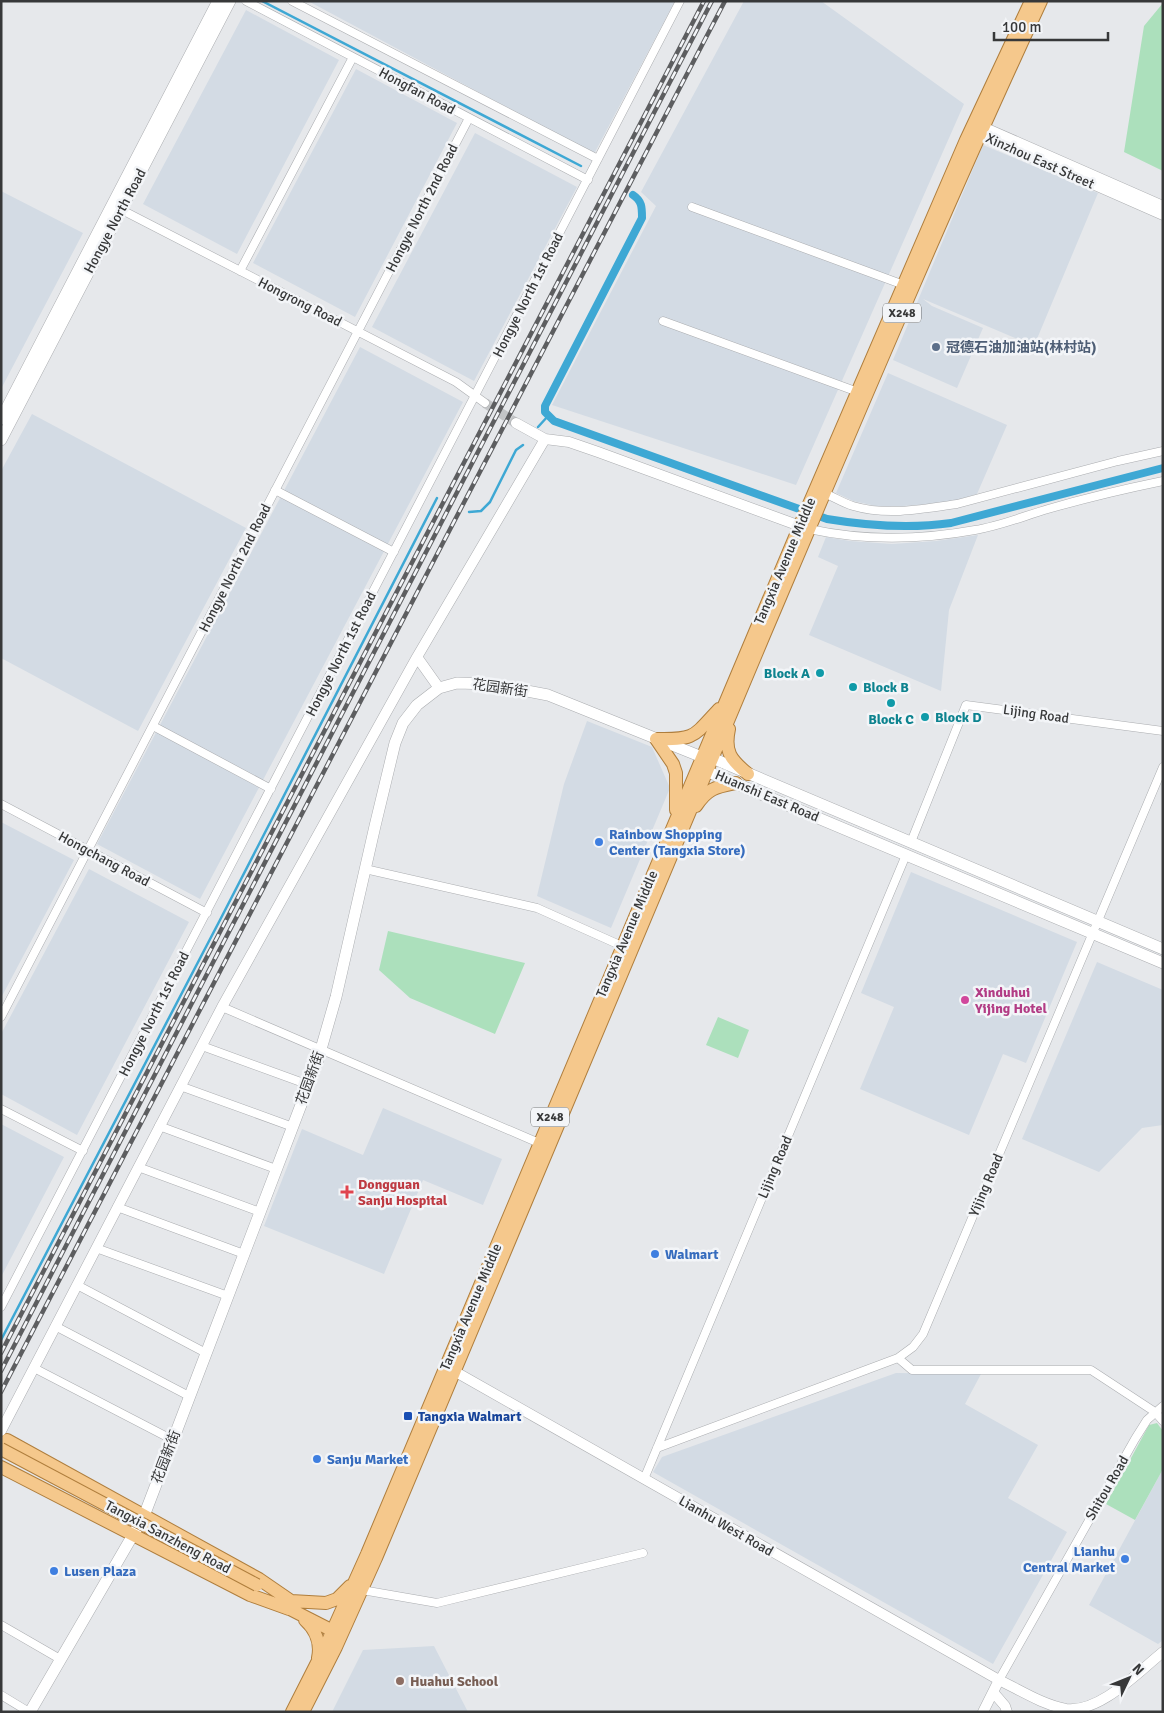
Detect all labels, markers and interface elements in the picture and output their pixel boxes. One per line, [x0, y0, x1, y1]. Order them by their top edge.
scale bar [994, 10, 1108, 42]
text: 100 m [1002, 18, 1042, 36]
street label: Hongfan Road [376, 64, 458, 118]
street label: Xinzhou East Street [983, 129, 1097, 193]
street label: Hongye North 2nd Road [382, 141, 462, 275]
street label: Hongye North Road [80, 166, 150, 276]
street label: Hongye North 1st Road [489, 230, 567, 360]
street label: Hongrong Road [255, 274, 345, 330]
road number: X248 [883, 304, 921, 322]
place label: 冠德石油加油站(林村站) [946, 339, 1097, 356]
marker: 冠德石油加油站(林村站) [930, 341, 942, 353]
street label: Tangxia Avenue Middle [751, 495, 819, 627]
street label: Hongye North 2nd Road [195, 501, 275, 635]
street label: Hongye North 1st Road [302, 589, 380, 719]
place label: Block A [764, 665, 810, 682]
marker: Block A [814, 667, 826, 679]
street label: 花园新街 [471, 676, 529, 700]
place label: Block B [863, 679, 909, 696]
marker: Block B [847, 681, 859, 693]
marker: Block C [885, 697, 897, 709]
street label: Lijing Road [1002, 701, 1070, 727]
place label: Block D [935, 709, 982, 726]
place label: Block C [868, 711, 914, 728]
marker: Block D [919, 711, 931, 723]
street label: Huanshi East Road [712, 766, 822, 826]
place label: Rainbow Shopping Center (Tangxia Store) [609, 826, 746, 859]
street label: Hongchang Road [55, 828, 153, 890]
marker: Rainbow Shopping Center (Tangxia Store) [593, 836, 605, 848]
street label: Tangxia Avenue Middle [593, 868, 661, 1000]
street label: Hongye North 1st Road [115, 949, 193, 1079]
place label: Xinduhui Yijing Hotel [974, 984, 1047, 1017]
marker: Xinduhui Yijing Hotel [959, 994, 971, 1006]
street label: 花园新街 [292, 1049, 328, 1107]
road number: X248 [531, 1108, 569, 1126]
street label: Lijing Road [754, 1133, 796, 1201]
street label: Yijing Road [965, 1151, 1007, 1219]
place label: Dongguan Sanju Hospital [358, 1176, 448, 1209]
marker: Dongguan Sanju Hospital [340, 1185, 354, 1199]
street label: Tangxia Avenue Middle [437, 1241, 505, 1373]
place label: Walmart [665, 1246, 719, 1263]
marker: Walmart [649, 1248, 661, 1260]
place label: Tangxia Walmart [418, 1408, 522, 1425]
marker: Tangxia Walmart [402, 1410, 414, 1422]
street label: 花园新街 [148, 1428, 184, 1486]
place label: Sanju Market [327, 1451, 409, 1468]
marker: Sanju Market [311, 1453, 323, 1465]
street label: Shitou Road [1082, 1453, 1132, 1523]
street label: Lianhu West Road [676, 1492, 776, 1560]
street label: Tangxia Sanzheng Road [102, 1497, 234, 1577]
place label: Lianhu Central Market [1023, 1543, 1116, 1576]
marker: Lianhu Central Market [1119, 1553, 1131, 1565]
place label: Lusen Plaza [64, 1563, 136, 1580]
marker: Lusen Plaza [48, 1565, 60, 1577]
north arrow [1104, 1653, 1154, 1703]
text: N [1129, 1660, 1148, 1679]
place label: Huahui School [410, 1673, 499, 1690]
marker: Huahui School [394, 1675, 406, 1687]

